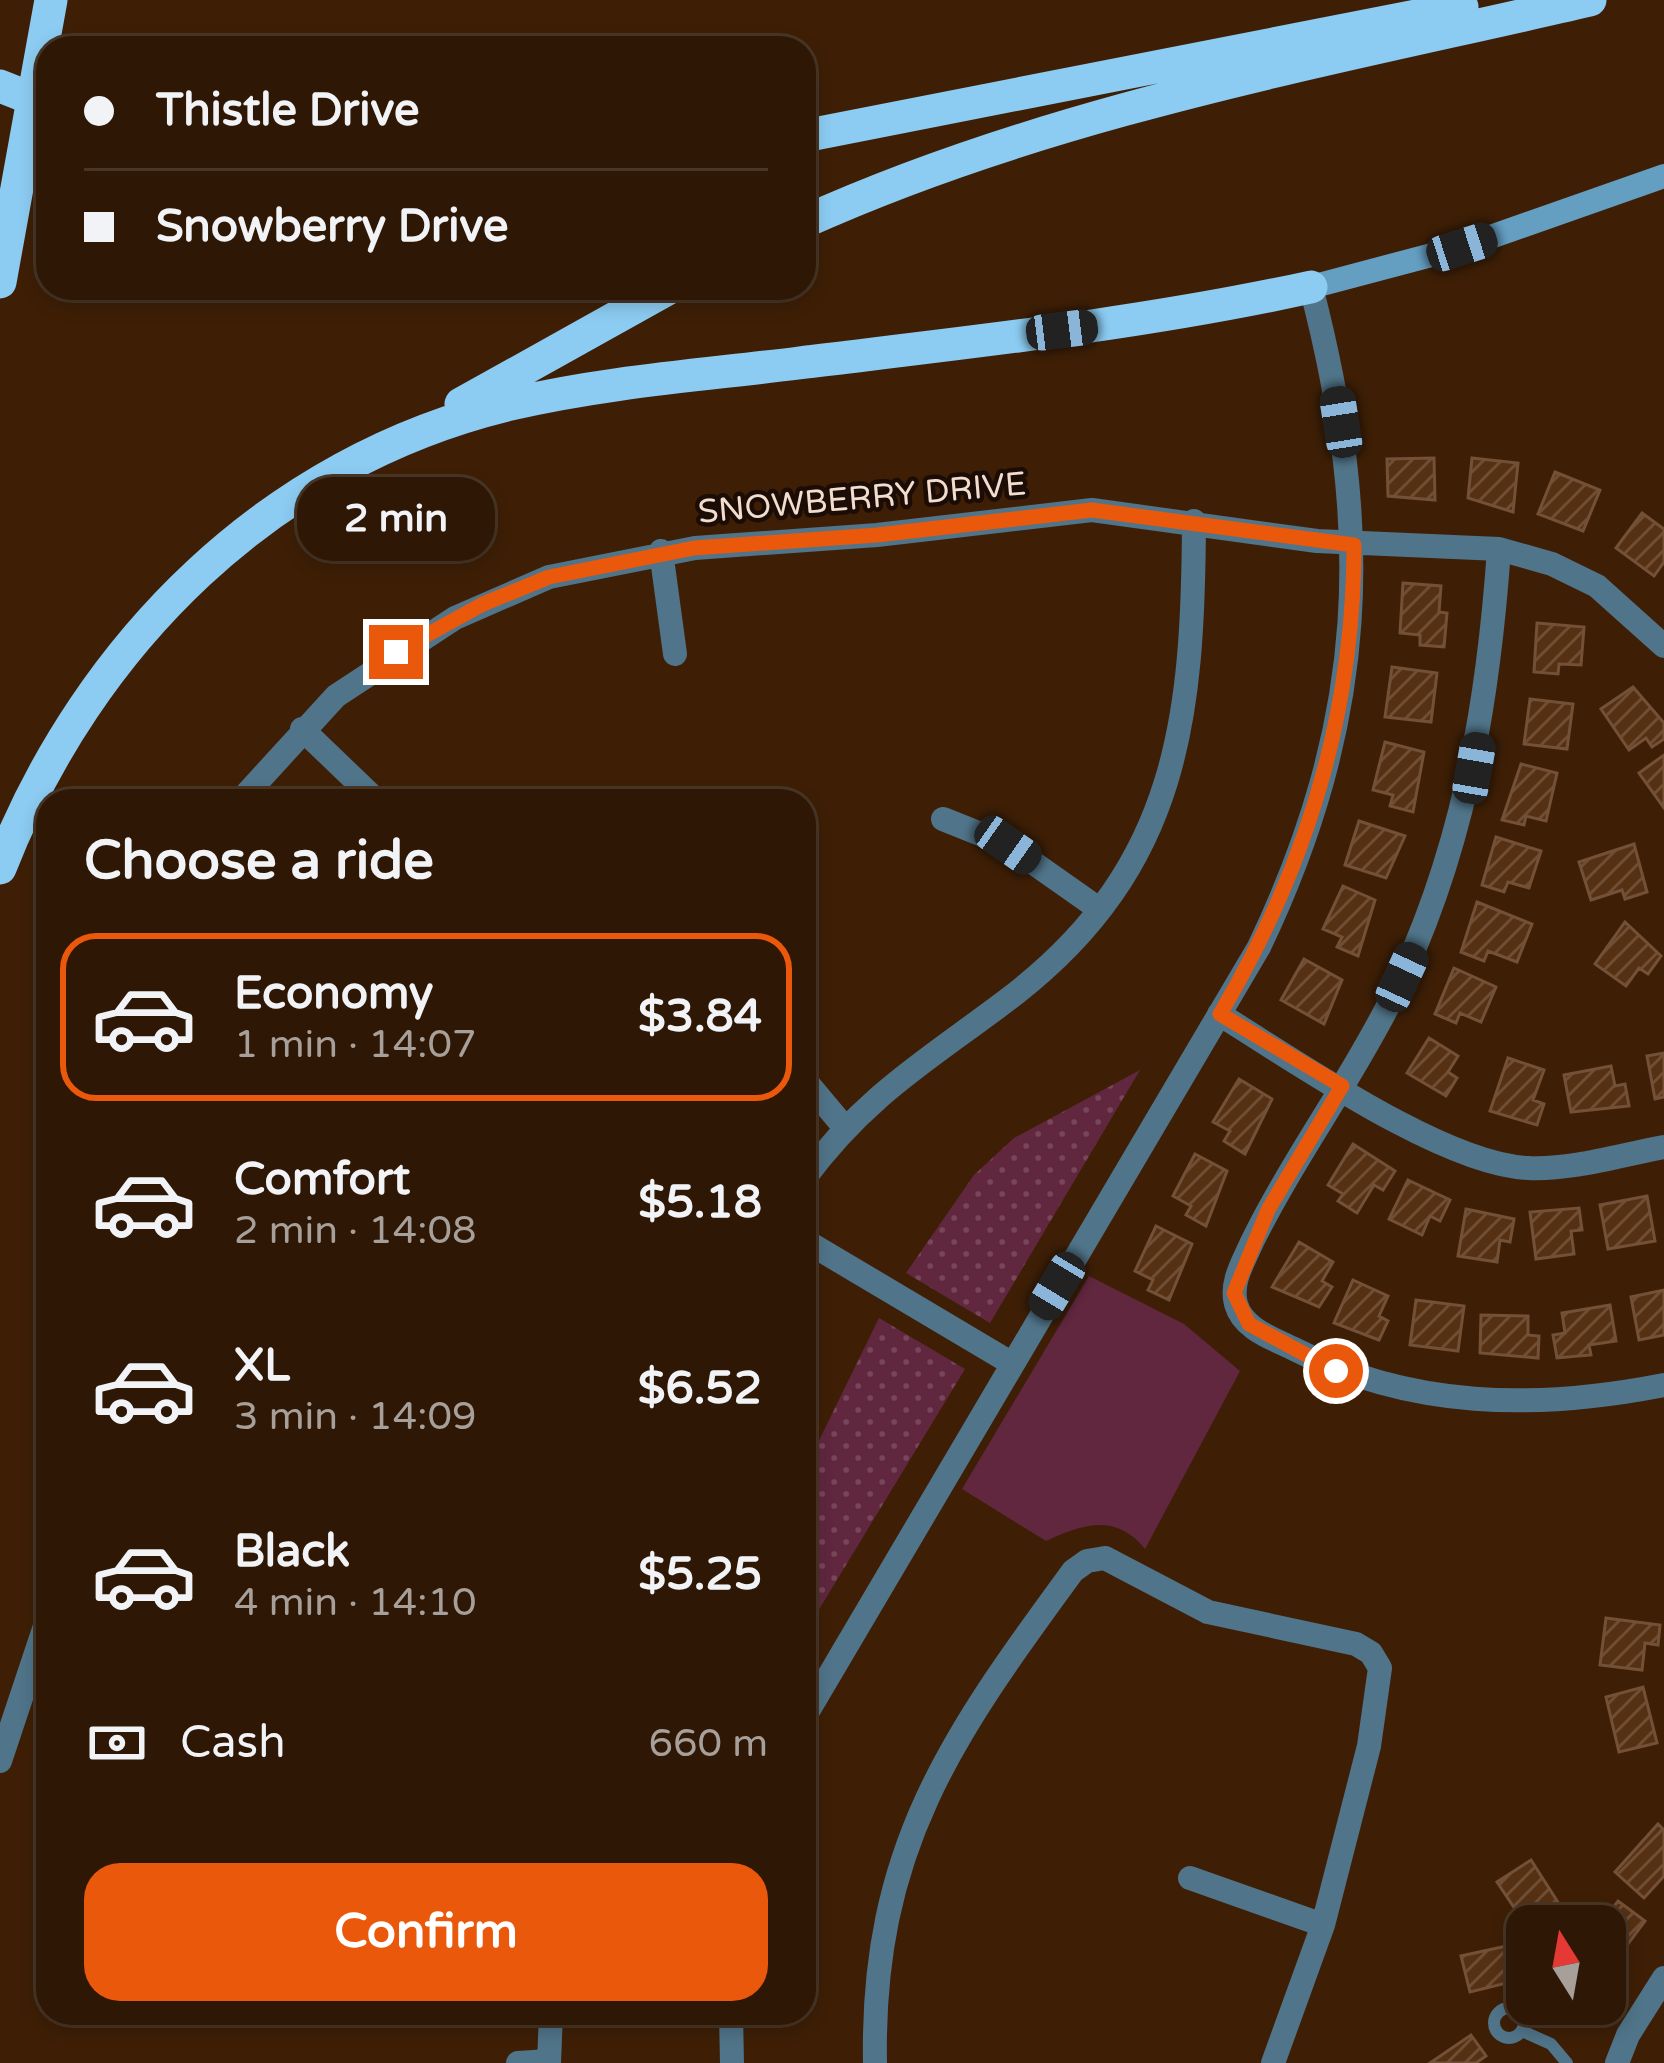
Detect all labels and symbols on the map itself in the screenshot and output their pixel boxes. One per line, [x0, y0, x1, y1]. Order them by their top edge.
car [1422, 219, 1502, 275]
car [1024, 308, 1100, 352]
car [1318, 384, 1364, 460]
street label: SNOWBERRY DRIVE [696, 464, 1028, 532]
callout: 2 min [297, 478, 495, 562]
route end [369, 625, 423, 679]
car [1450, 729, 1498, 807]
car [968, 810, 1048, 880]
car [1370, 937, 1434, 1017]
car [1023, 1246, 1091, 1326]
route start [1309, 1344, 1363, 1398]
north arrow [1506, 1905, 1626, 2025]

